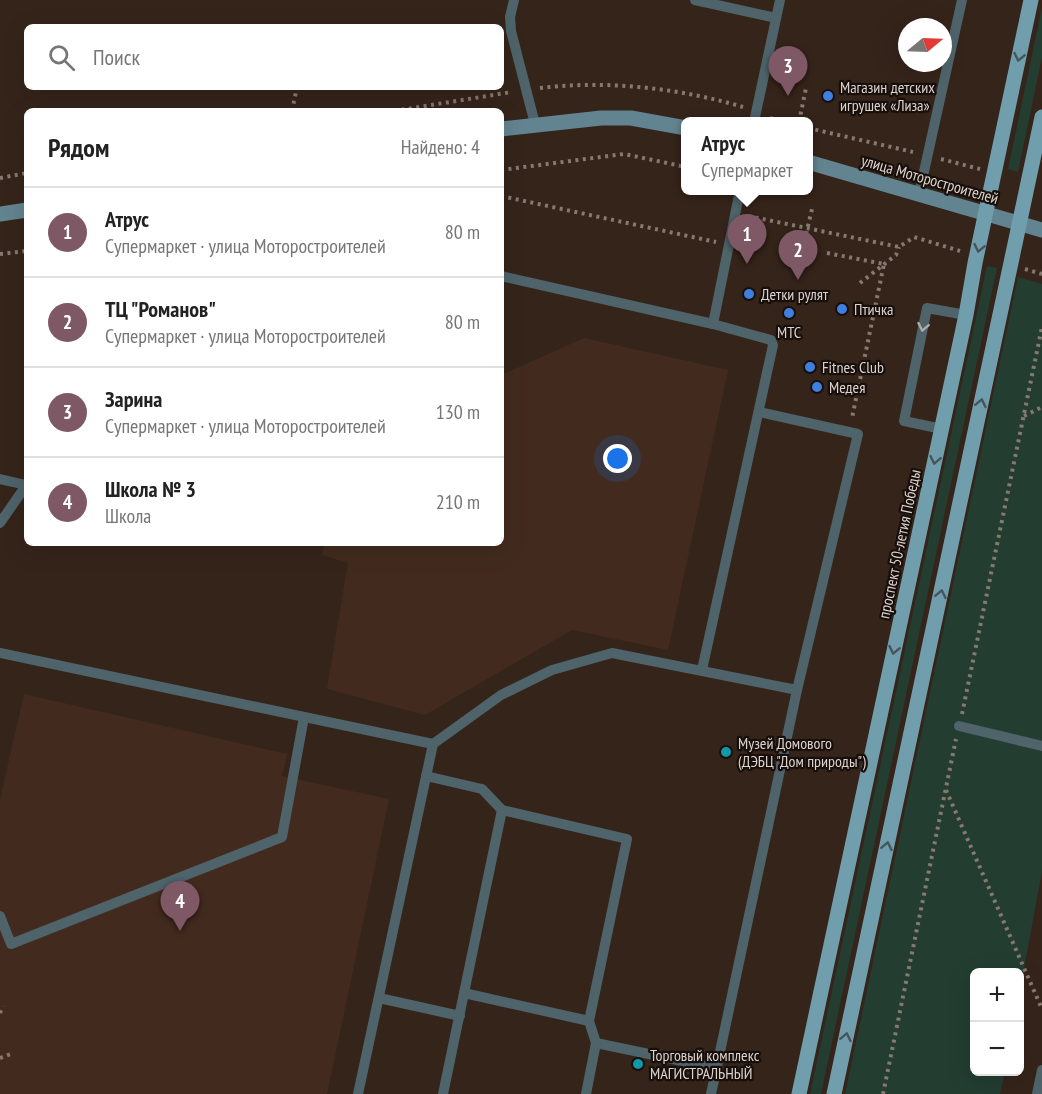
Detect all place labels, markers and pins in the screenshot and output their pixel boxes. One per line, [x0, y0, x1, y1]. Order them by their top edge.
pin: 3 [768, 46, 808, 96]
place label: Магазин детских игрушек «Лиза» [840, 77, 935, 115]
marker: Магазин детских игрушек «Лиза» [821, 89, 835, 103]
pin: 1 [728, 214, 766, 264]
pin: 2 [778, 230, 818, 280]
place label: Детки рулят [761, 284, 829, 304]
marker: Детки рулят [742, 287, 756, 301]
place label: Птичка [854, 299, 894, 319]
marker: Птичка [835, 302, 849, 316]
marker: МТС [782, 306, 796, 320]
place label: МТС [777, 322, 801, 342]
place label: Fitnes Club [822, 357, 884, 377]
marker: Fitnes Club [803, 360, 817, 374]
place label: Медея [829, 377, 865, 397]
marker: Медея [810, 380, 824, 394]
place label: Музей Домового (ДЭБЦ "Дом природы") [738, 733, 866, 771]
marker: Музей Домового (ДЭБЦ "Дом природы") [719, 745, 733, 759]
pin: 4 [160, 882, 200, 931]
place label: Торговый комплекс МАГИСТРАЛЬНЫЙ [650, 1045, 760, 1083]
marker: Торговый комплекс МАГИСТРАЛЬНЫЙ [631, 1057, 645, 1071]

